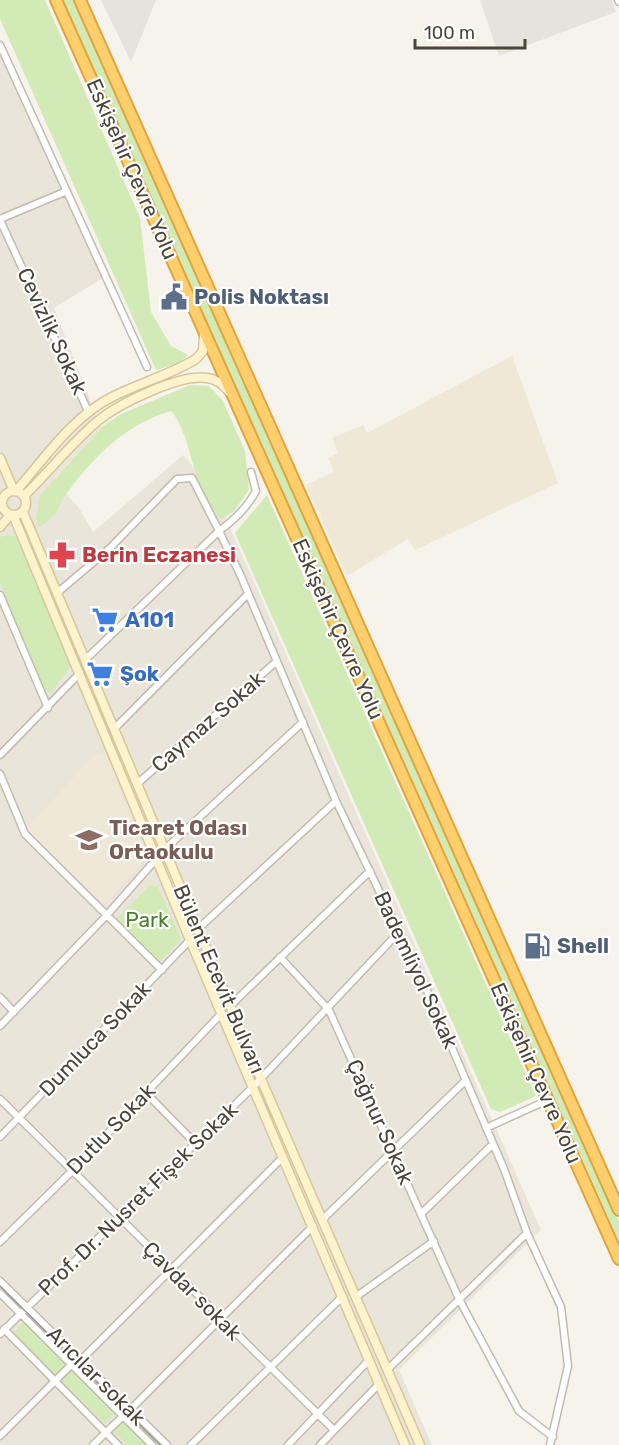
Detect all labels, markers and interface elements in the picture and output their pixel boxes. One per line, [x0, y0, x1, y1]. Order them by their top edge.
scale bar [415, 12, 524, 50]
text: 100 m [424, 22, 475, 44]
street label: Eskişehir Çevre Yolu [81, 75, 184, 263]
street label: Cevizlik Sokak [12, 263, 93, 398]
public building icon: Polis Noktası [159, 282, 189, 312]
place label: Polis Noktası [194, 284, 329, 309]
street label: Eskişehir Çevre Yolu [287, 535, 390, 723]
pharmacy icon: Berin Eczanesi [47, 540, 77, 570]
place label: Berin Eczanesi [82, 542, 236, 567]
supermarket icon: A101 [90, 605, 120, 635]
place label: A101 [125, 607, 174, 632]
supermarket icon: Şok [85, 659, 115, 689]
place label: Şok [120, 661, 160, 686]
street label: Caymaz Sokak [146, 666, 269, 777]
place label: Ticaret Odası Ortaokulu [109, 815, 247, 864]
school or university icon: Ticaret Odası Ortaokulu [74, 825, 104, 855]
street label: Bülent Ecevit Bulvarı [168, 881, 271, 1077]
street label: Bademliyol Sokak [369, 887, 464, 1052]
park label: Park [125, 907, 169, 932]
fuel station icon: Shell [522, 931, 552, 961]
place label: Shell [557, 933, 609, 958]
street label: Dumluca Sokak [34, 976, 156, 1101]
street label: Eskişehir Çevre Yolu [485, 979, 588, 1167]
street label: Çağnur Sokak [342, 1055, 419, 1188]
street label: Dutlu Sokak [61, 1078, 160, 1179]
street label: Prof. Dr. Nusret Fişek Sokak [33, 1097, 243, 1300]
street label: Çavdar sokak [138, 1236, 247, 1345]
street label: Arıcılar sokak [42, 1321, 151, 1430]

